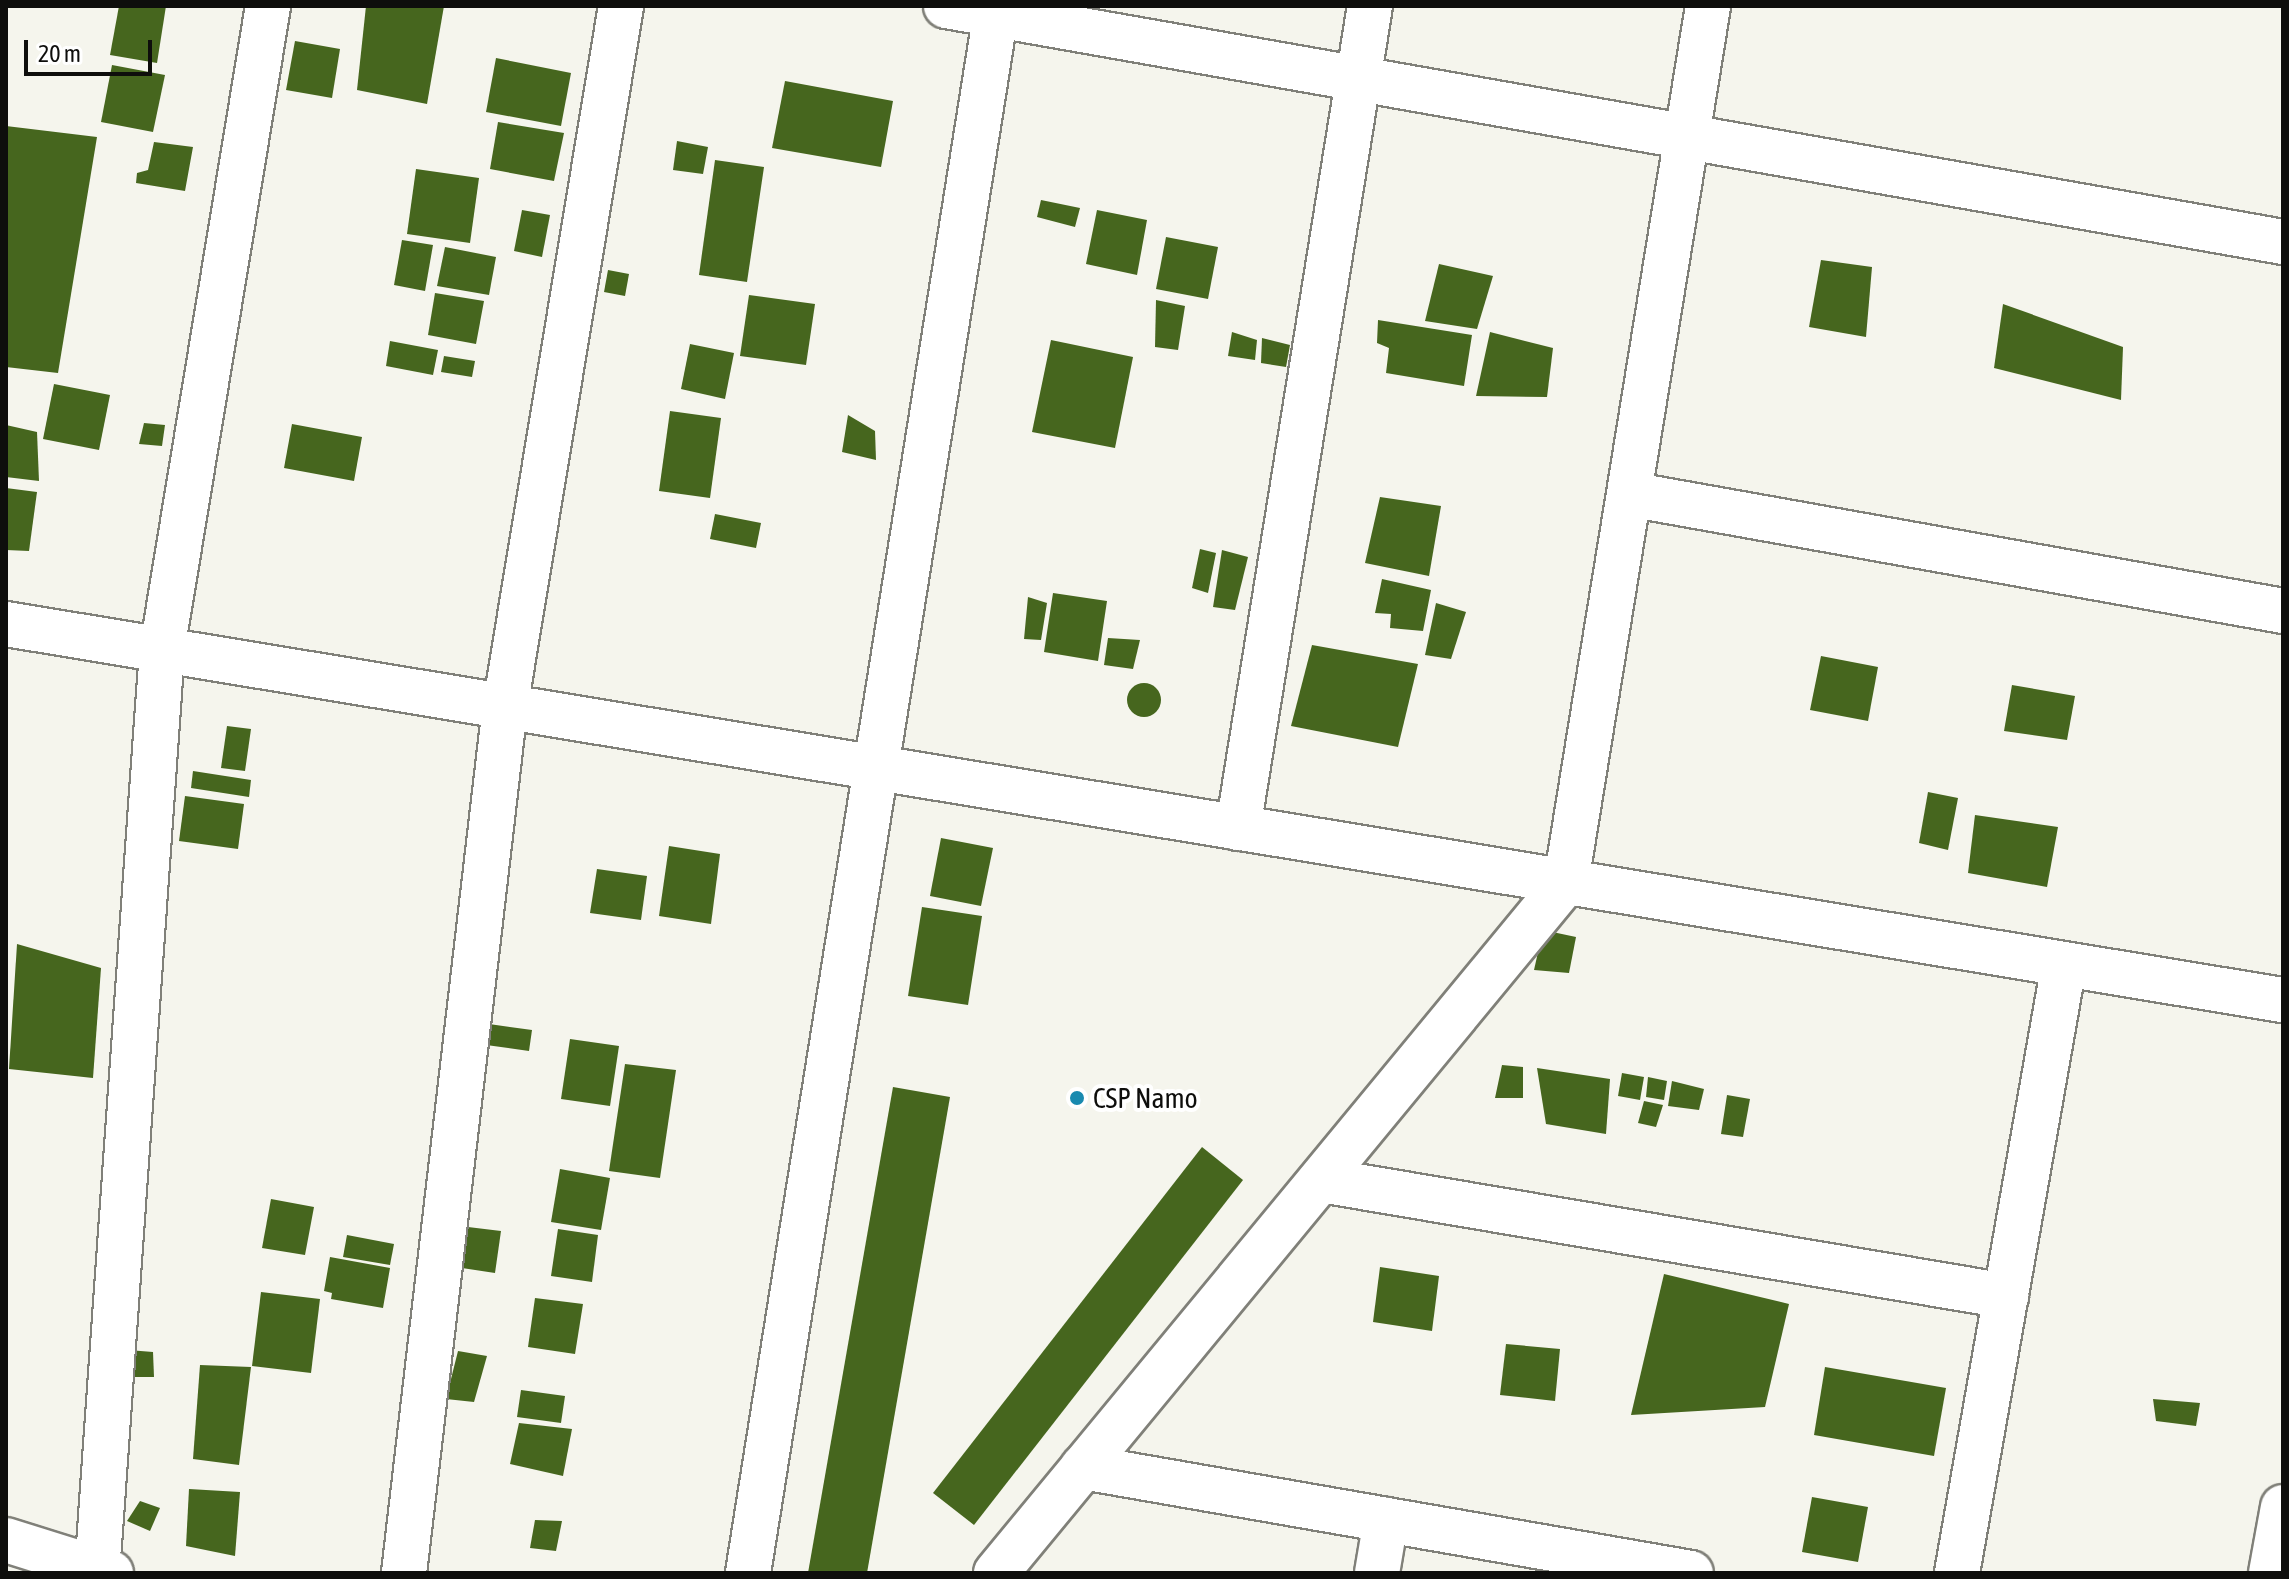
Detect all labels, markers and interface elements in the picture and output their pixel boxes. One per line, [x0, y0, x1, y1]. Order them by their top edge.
scale bar [28, 24, 156, 74]
text: 20 m [38, 40, 81, 67]
place label: CSP Namo [1093, 1081, 1198, 1115]
marker: CSP Namo [1068, 1089, 1086, 1107]

